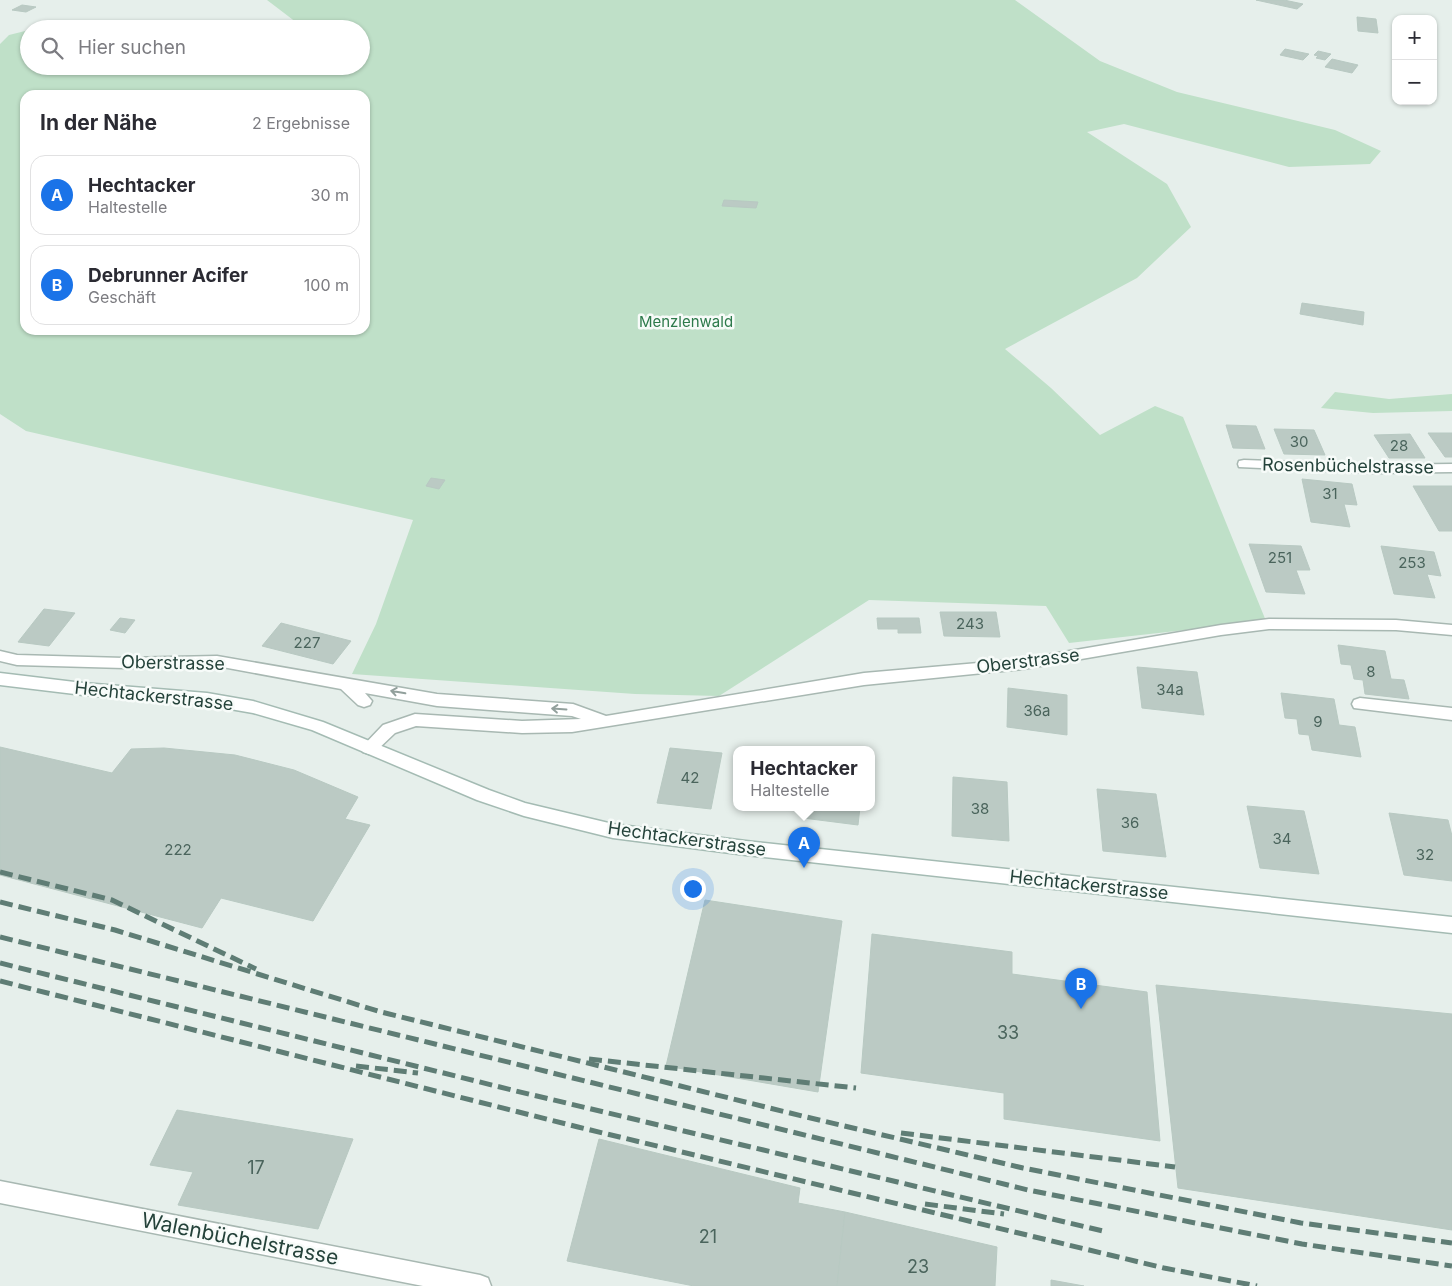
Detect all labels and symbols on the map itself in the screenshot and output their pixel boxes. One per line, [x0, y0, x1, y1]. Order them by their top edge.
park label: Menzlenwald [639, 312, 733, 331]
house number: 30 [1290, 432, 1308, 451]
house number: 28 [1390, 436, 1408, 455]
street label: Rosenbüchelstrasse [1262, 454, 1434, 477]
house number: 31 [1322, 484, 1338, 503]
house number: 251 [1268, 548, 1292, 567]
house number: 253 [1398, 553, 1426, 572]
house number: 243 [956, 614, 984, 633]
house number: 227 [294, 633, 320, 652]
street label: Oberstrasse [975, 644, 1081, 677]
street label: Oberstrasse [121, 651, 225, 674]
house number: 8 [1366, 662, 1376, 681]
street label: Hechtackerstrasse [74, 677, 235, 714]
house number: 34a [1156, 680, 1184, 699]
one-way arrow [390, 687, 406, 697]
house number: 36a [1024, 701, 1051, 720]
one-way arrow [552, 704, 568, 713]
house number: 9 [1313, 712, 1323, 731]
house number: 42 [681, 768, 699, 787]
house number: 38 [971, 799, 989, 818]
house number: 36 [1121, 813, 1139, 832]
street label: Hechtackerstrasse [607, 817, 768, 860]
pin: A [788, 827, 820, 868]
house number: 34 [1273, 829, 1291, 848]
house number: 222 [164, 840, 192, 859]
house number: 32 [1416, 845, 1434, 864]
street label: Hechtackerstrasse [1009, 866, 1170, 903]
your location [680, 876, 706, 902]
pin: B [1065, 968, 1097, 1009]
house number: 33 [997, 1022, 1019, 1043]
house number: 17 [247, 1157, 265, 1178]
street label: Walenbüchelstrasse [139, 1207, 341, 1270]
house number: 21 [699, 1226, 717, 1247]
house number: 23 [907, 1256, 929, 1277]

